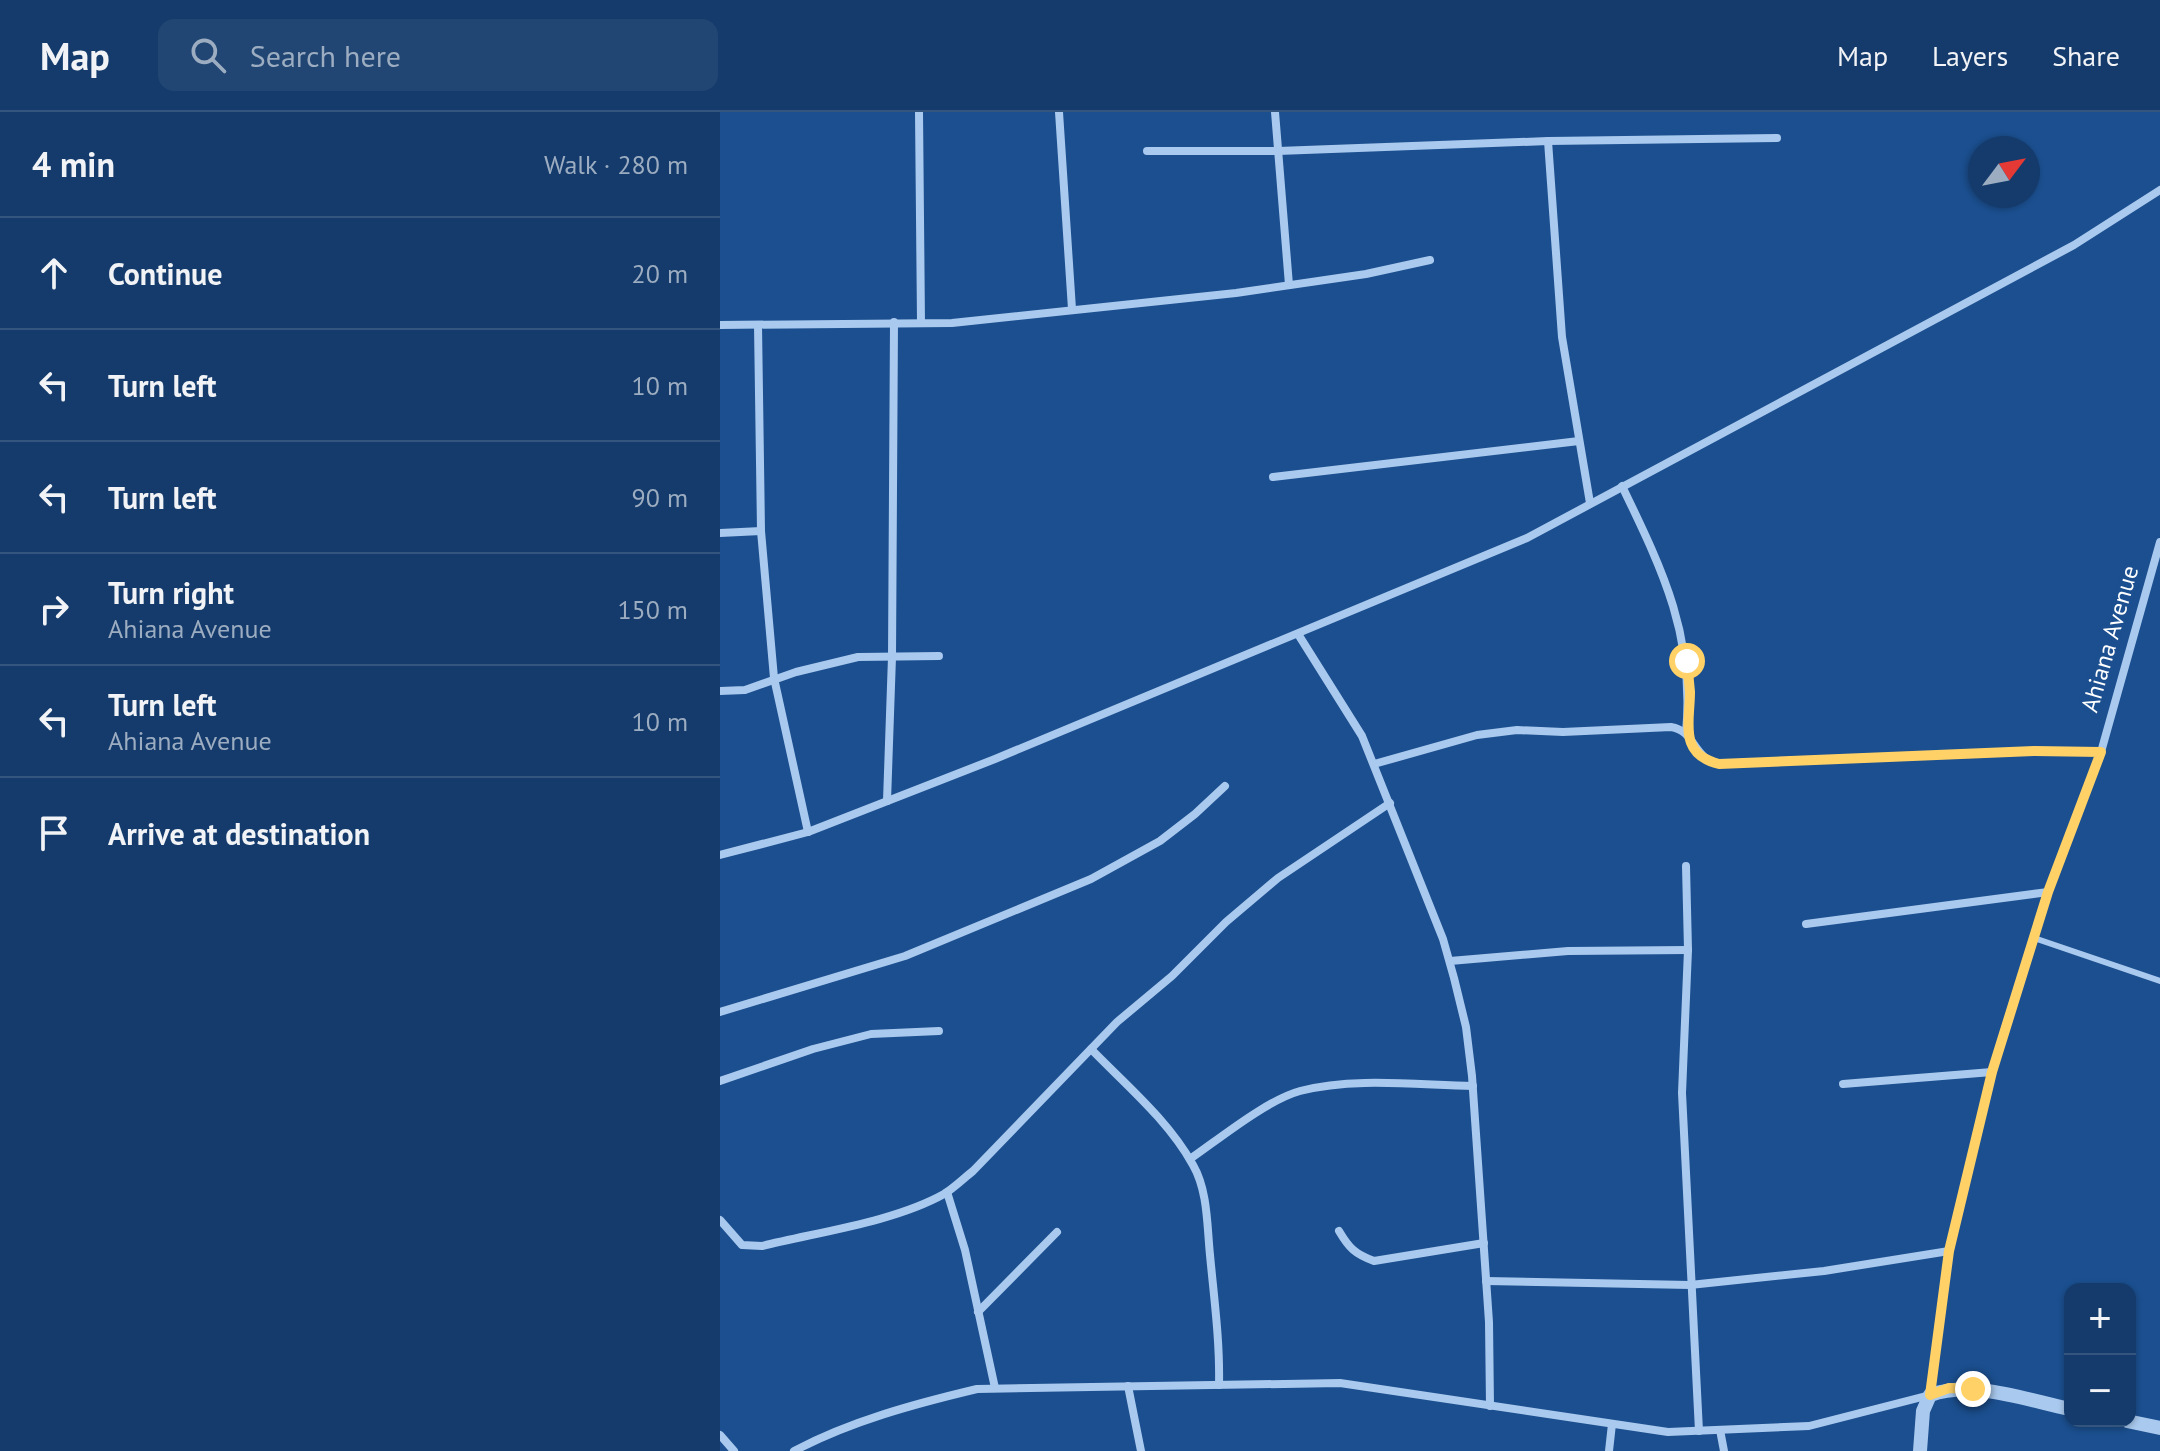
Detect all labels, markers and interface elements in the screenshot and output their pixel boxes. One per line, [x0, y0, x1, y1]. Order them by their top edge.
search box [158, 19, 718, 91]
text: Map [40, 31, 110, 80]
icon: search [186, 33, 230, 77]
text: Search here [250, 36, 401, 75]
text: Map [1837, 37, 1888, 74]
text: Layers [1932, 37, 2008, 74]
text: Share [2052, 37, 2120, 74]
north arrow [1968, 136, 2040, 208]
text: 4 min [32, 142, 115, 186]
text: Walk · 280 m [544, 148, 688, 181]
icon: ahead [32, 251, 76, 295]
text: Continue [108, 254, 222, 293]
text: 20 m [632, 257, 688, 290]
icon: left [32, 363, 76, 407]
text: Turn left [108, 366, 216, 405]
text: 10 m [632, 369, 688, 402]
icon: left [32, 475, 76, 519]
text: Turn left [108, 478, 216, 517]
text: 90 m [632, 481, 688, 514]
street label: Ahiana Avenue [2074, 562, 2145, 716]
text: Turn right [108, 573, 234, 612]
icon: right [32, 587, 76, 631]
text: 150 m [617, 593, 688, 626]
text: Ahiana Avenue [108, 612, 272, 645]
route start [1669, 643, 1705, 679]
text: Turn left [108, 685, 216, 724]
icon: left [32, 699, 76, 743]
text: 10 m [632, 705, 688, 738]
text: Ahiana Avenue [108, 724, 272, 757]
icon: arrive [32, 811, 76, 855]
text: Arrive at destination [108, 814, 370, 853]
map controls [2064, 1283, 2136, 1427]
button: + [2064, 1283, 2136, 1355]
button: − [2064, 1355, 2136, 1427]
route end [1955, 1371, 1991, 1407]

